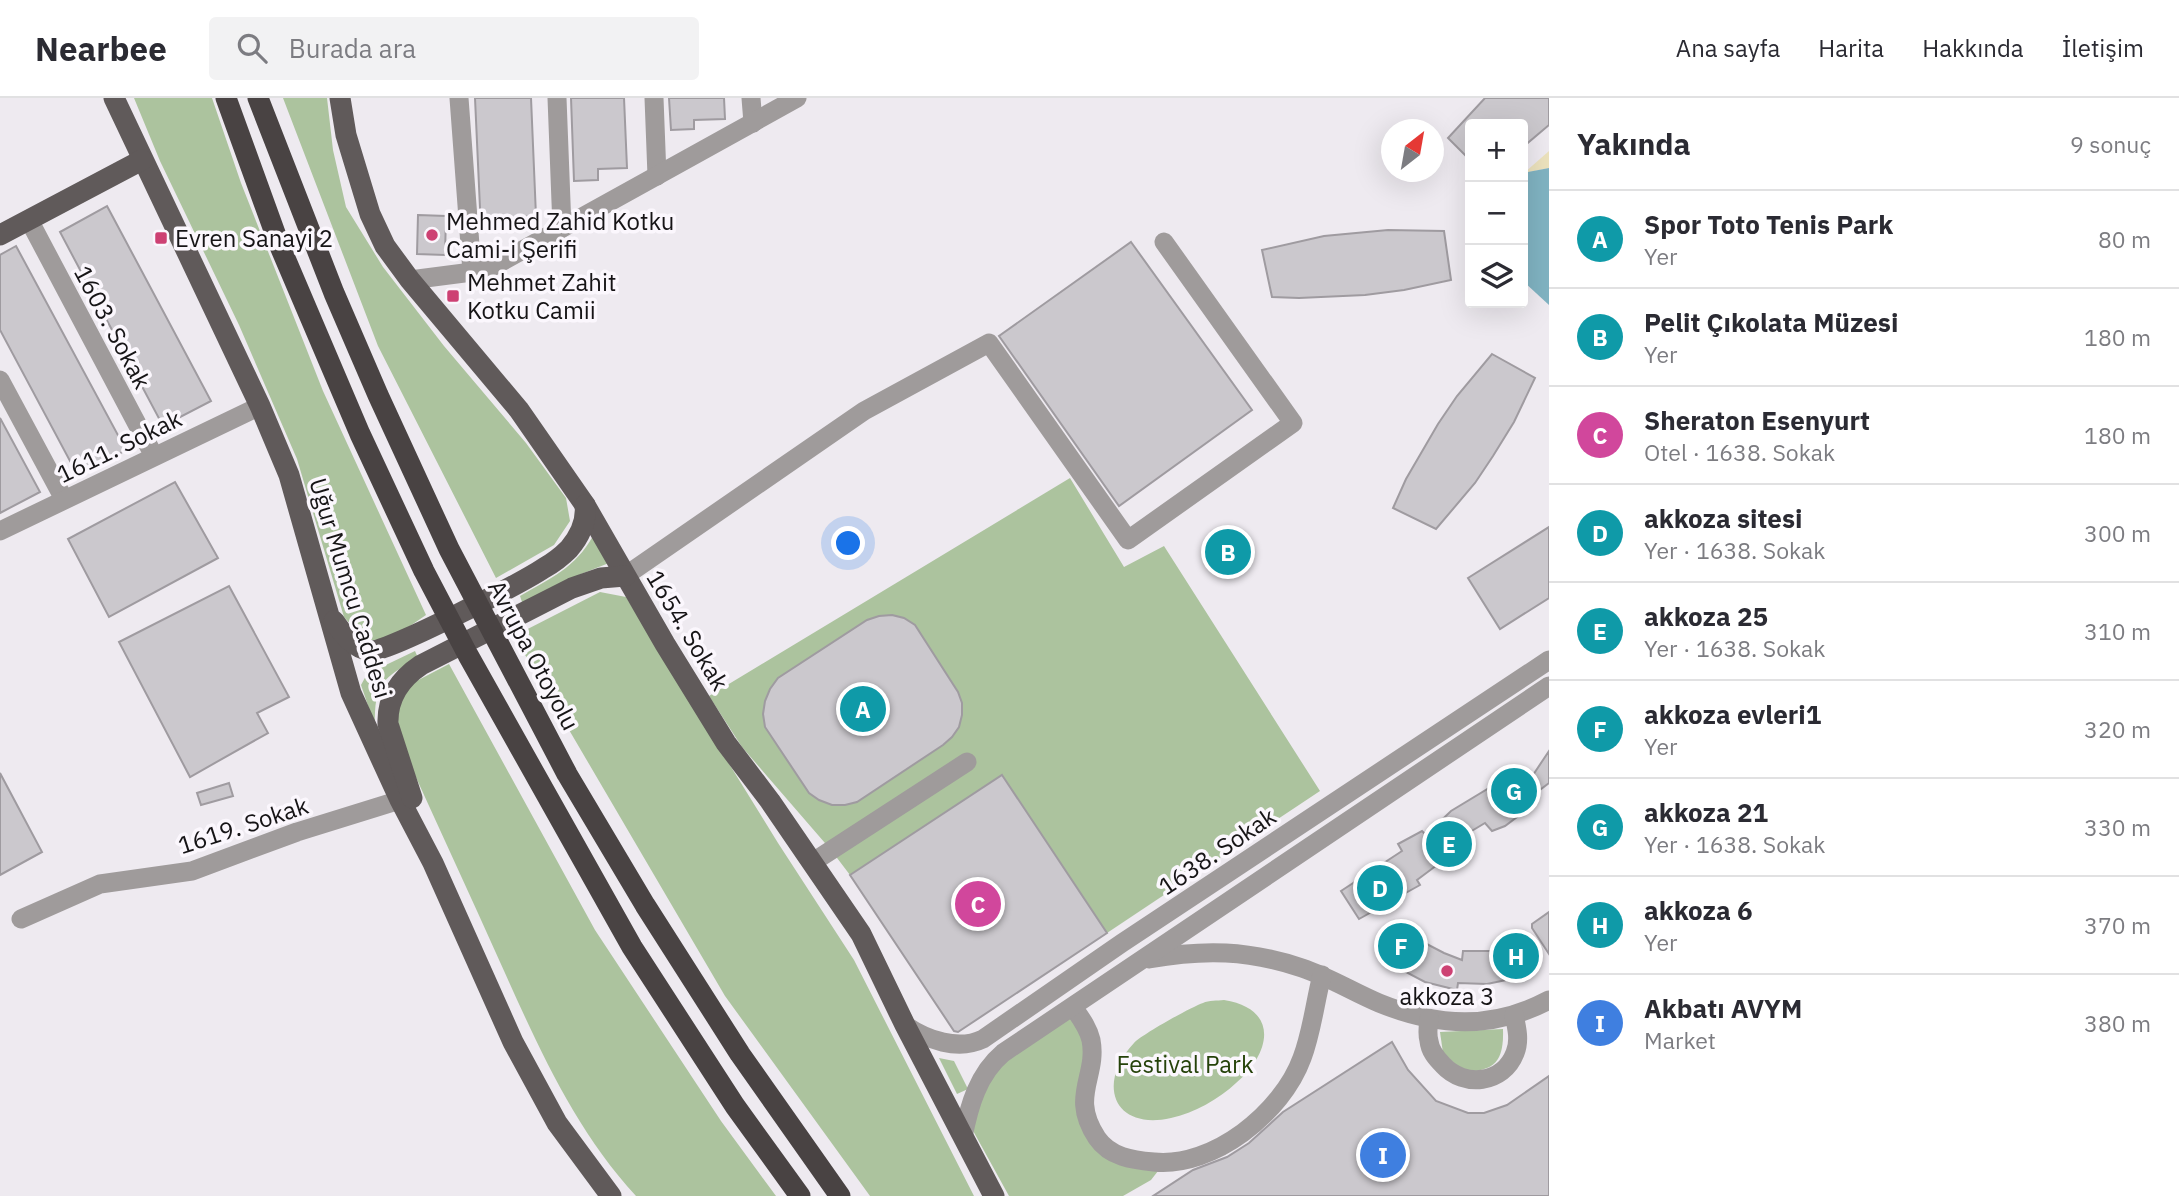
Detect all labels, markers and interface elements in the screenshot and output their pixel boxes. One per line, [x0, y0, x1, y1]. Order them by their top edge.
search box [209, 17, 699, 80]
text: Nearbee [35, 27, 167, 70]
icon: search [233, 29, 271, 67]
text: Burada ara [289, 31, 416, 65]
text: Ana sayfa [1676, 32, 1780, 64]
text: Harita [1818, 32, 1884, 64]
text: Hakkında [1922, 32, 2024, 64]
text: İletişim [2062, 32, 2144, 64]
north arrow [1381, 119, 1444, 182]
map controls [1465, 119, 1528, 308]
button: + [1465, 119, 1528, 182]
text: Yakında [1577, 124, 1691, 163]
text: 9 sonuç [2070, 129, 2151, 159]
button: − [1465, 182, 1528, 245]
place label: Mehmed Zahid Kotku Cami-i Şerifi [446, 205, 674, 265]
text: Spor Toto Tenis Park [1644, 207, 1893, 241]
place label: Evren Sanayi 2 [175, 222, 333, 254]
text: A [1592, 224, 1608, 254]
text: 80 m [2098, 224, 2151, 254]
marker: Mehmed Zahid Kotku Cami-i Şerifi [424, 227, 440, 243]
marker: Evren Sanayi 2 [153, 230, 169, 246]
text: Yer [1644, 241, 1678, 271]
button: layers [1465, 245, 1528, 308]
street label: 1603. Sokak [67, 260, 159, 394]
place label: Mehmet Zahit Kotku Camii [467, 266, 616, 326]
marker: Mehmet Zahit Kotku Camii [445, 288, 461, 304]
text: Pelit Çıkolata Müzesi [1644, 305, 1898, 339]
text: B [1592, 322, 1608, 352]
text: 180 m [2084, 322, 2151, 352]
text: Yer [1644, 339, 1678, 369]
street label: 1611. Sokak [51, 402, 187, 490]
text: Sheraton Esenyurt [1644, 403, 1870, 437]
text: C [1593, 420, 1607, 450]
text: 180 m [2084, 420, 2151, 450]
text: Otel · 1638. Sokak [1644, 437, 1835, 467]
street label: Uğur Mumcu Caddesi [302, 474, 400, 702]
text: akkoza sitesi [1644, 501, 1803, 535]
text: D [1592, 518, 1608, 548]
text: 300 m [2084, 518, 2151, 548]
your location [831, 526, 865, 560]
pin: B [1205, 526, 1251, 578]
text: Yer · 1638. Sokak [1644, 535, 1825, 565]
street label: 1654. Sokak [639, 564, 737, 696]
street label: Avrupa Otoyolu [481, 574, 587, 736]
text: akkoza 25 [1644, 599, 1768, 633]
text: E [1593, 616, 1607, 646]
text: 310 m [2084, 616, 2151, 646]
text: Yer · 1638. Sokak [1644, 633, 1825, 663]
pin: A [840, 683, 886, 735]
text: akkoza evleri1 [1644, 697, 1821, 731]
text: F [1593, 714, 1607, 744]
text: 320 m [2084, 714, 2151, 744]
text: Yer [1644, 731, 1678, 761]
pin: G [1491, 765, 1537, 817]
street label: 1619. Sokak [174, 789, 313, 861]
text: akkoza 21 [1644, 795, 1768, 829]
street label: 1638. Sokak [1152, 800, 1282, 902]
text: G [1592, 812, 1608, 842]
text: 330 m [2084, 812, 2151, 842]
pin: E [1426, 818, 1472, 870]
text: Yer · 1638. Sokak [1644, 829, 1825, 859]
pin: D [1357, 862, 1403, 914]
pin: C [955, 878, 1001, 930]
text: akkoza 6 [1644, 893, 1753, 927]
text: H [1592, 910, 1608, 940]
text: 370 m [2084, 910, 2151, 940]
pin: F [1378, 920, 1424, 972]
text: Yer [1644, 927, 1678, 957]
pin: H [1493, 930, 1539, 982]
marker: akkoza 3 [1439, 963, 1455, 979]
place label: akkoza 3 [1399, 980, 1495, 1012]
text: Akbatı AVYM [1644, 991, 1802, 1025]
text: I [1595, 1008, 1605, 1038]
text: 380 m [2084, 1008, 2151, 1038]
text: Market [1644, 1025, 1716, 1055]
park label: Festival Park [1116, 1048, 1254, 1080]
pin: I [1360, 1129, 1406, 1181]

